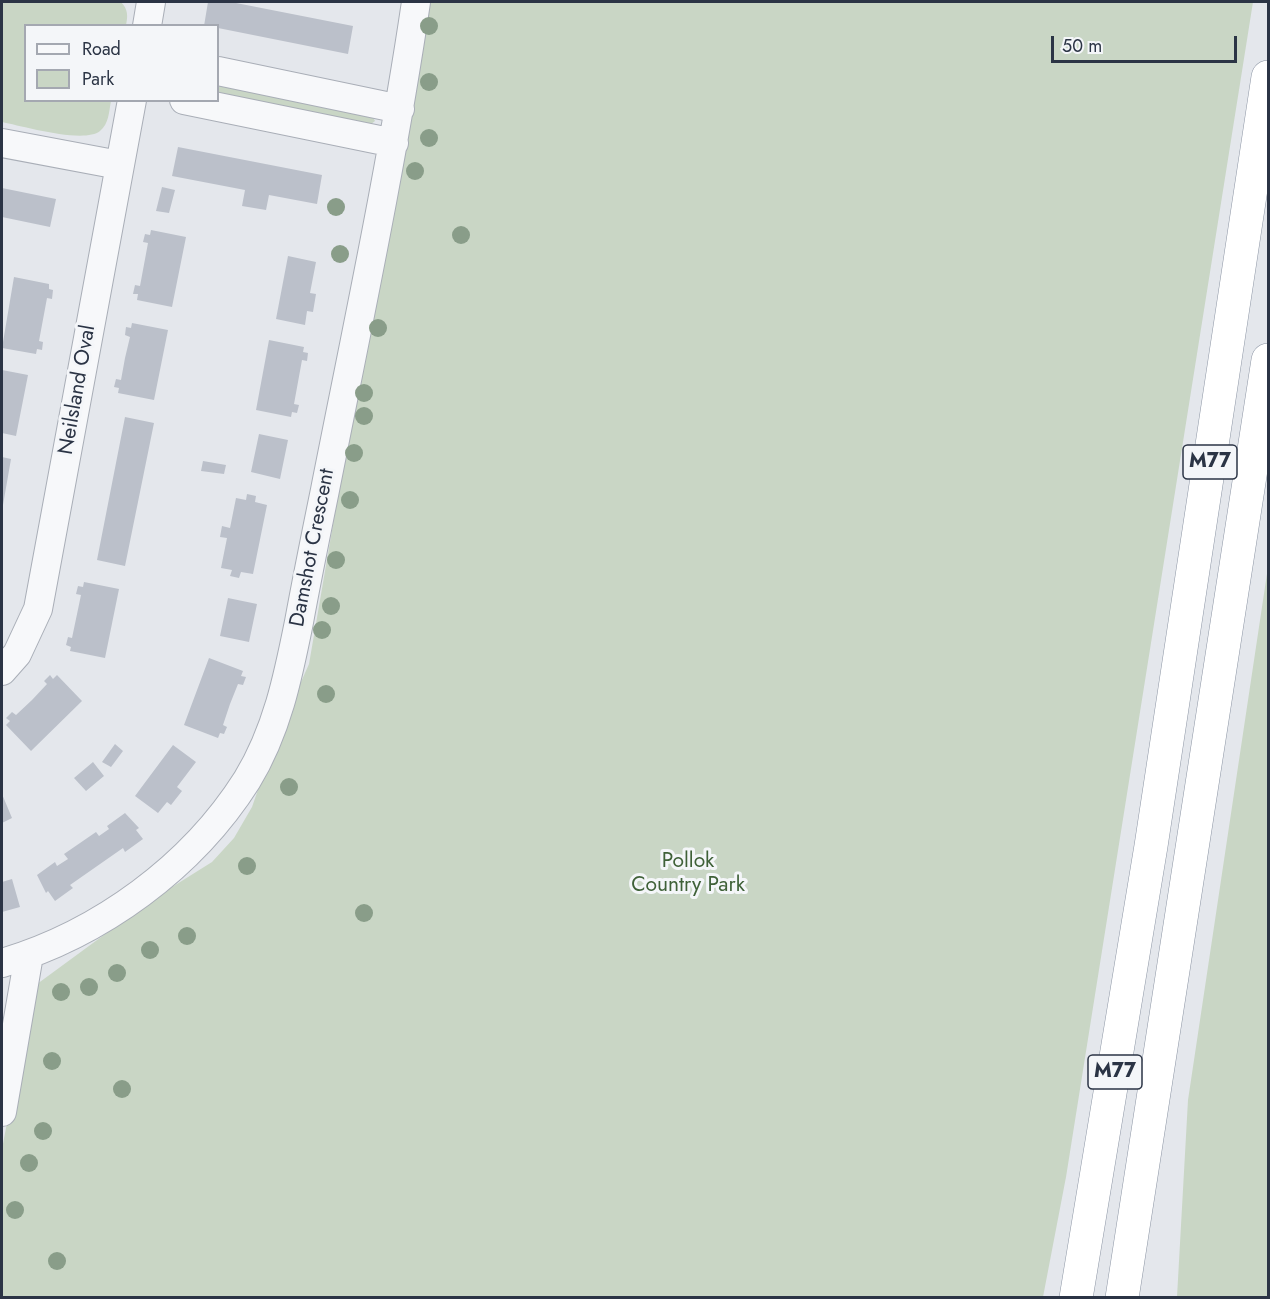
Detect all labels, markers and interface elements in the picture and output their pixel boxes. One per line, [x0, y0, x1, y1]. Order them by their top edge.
legend [24, 24, 219, 102]
scale bar [1054, 24, 1240, 62]
text: 50 m [1062, 33, 1102, 59]
text: Road [82, 36, 121, 62]
text: Park [82, 66, 114, 92]
street label: Neilsland Oval [54, 323, 102, 457]
road number: M77 [1183, 445, 1237, 479]
street label: Damshot Crescent [285, 467, 341, 629]
park label: Pollok Country Park [631, 849, 745, 899]
road number: M77 [1088, 1055, 1142, 1089]

